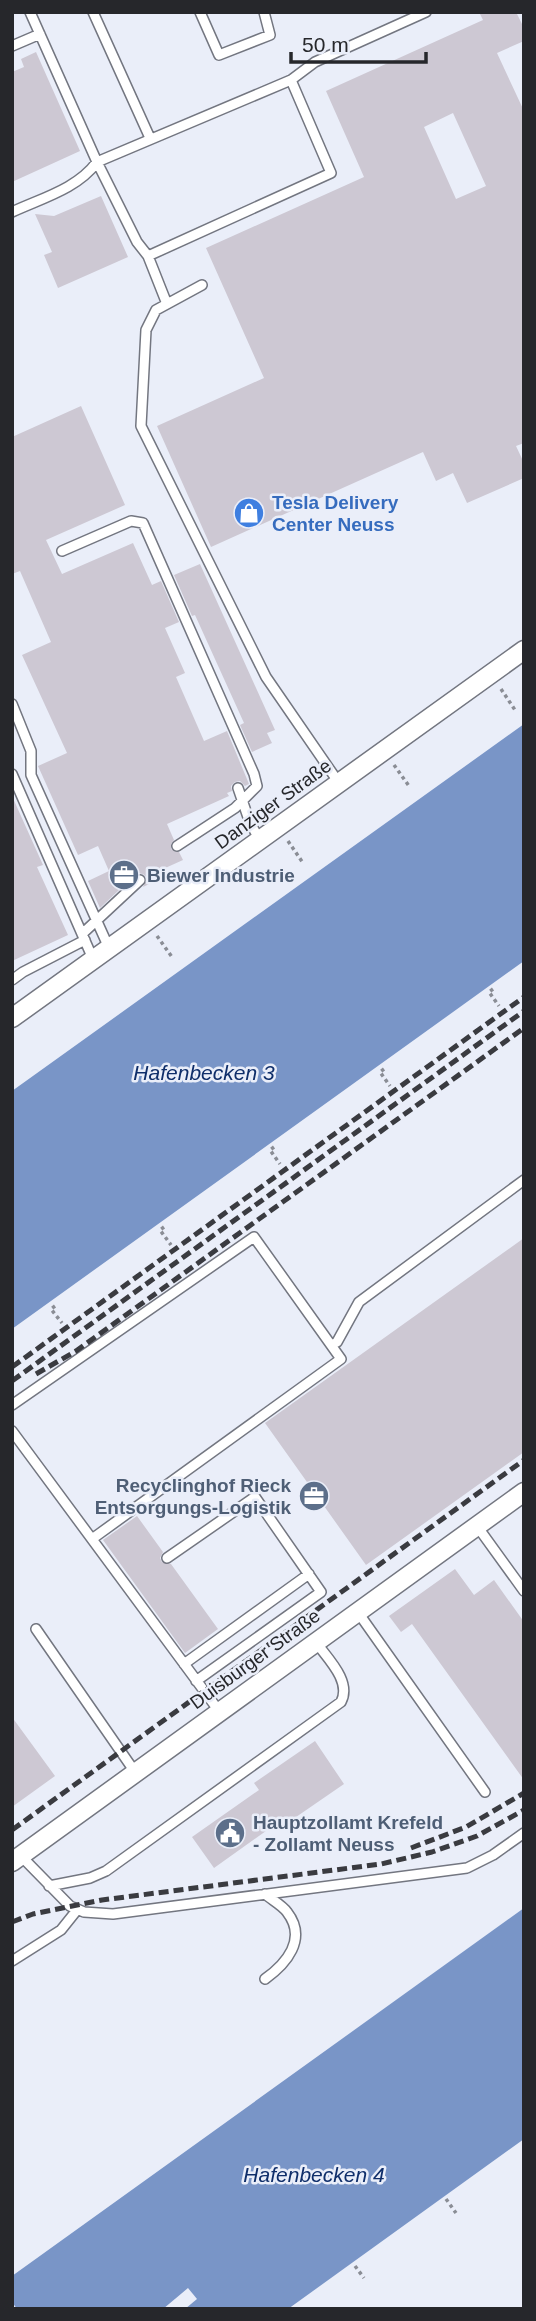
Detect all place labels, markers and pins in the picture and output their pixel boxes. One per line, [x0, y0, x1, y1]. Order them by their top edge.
place label: Tesla Delivery Center Neuss [272, 492, 399, 535]
shop icon: Tesla Delivery Center Neuss [232, 496, 266, 530]
office icon: Biewer Industrie [107, 858, 141, 892]
place label: Biewer Industrie [147, 865, 295, 886]
place label: Recyclinghof Rieck Entsorgungs-Logistik [95, 1475, 291, 1518]
office icon: Recyclinghof Rieck Entsorgungs-Logistik [297, 1479, 331, 1513]
place label: Hauptzollamt Krefeld - Zollamt Neuss [253, 1812, 443, 1855]
public building icon: Hauptzollamt Krefeld - Zollamt Neuss [213, 1816, 247, 1850]

